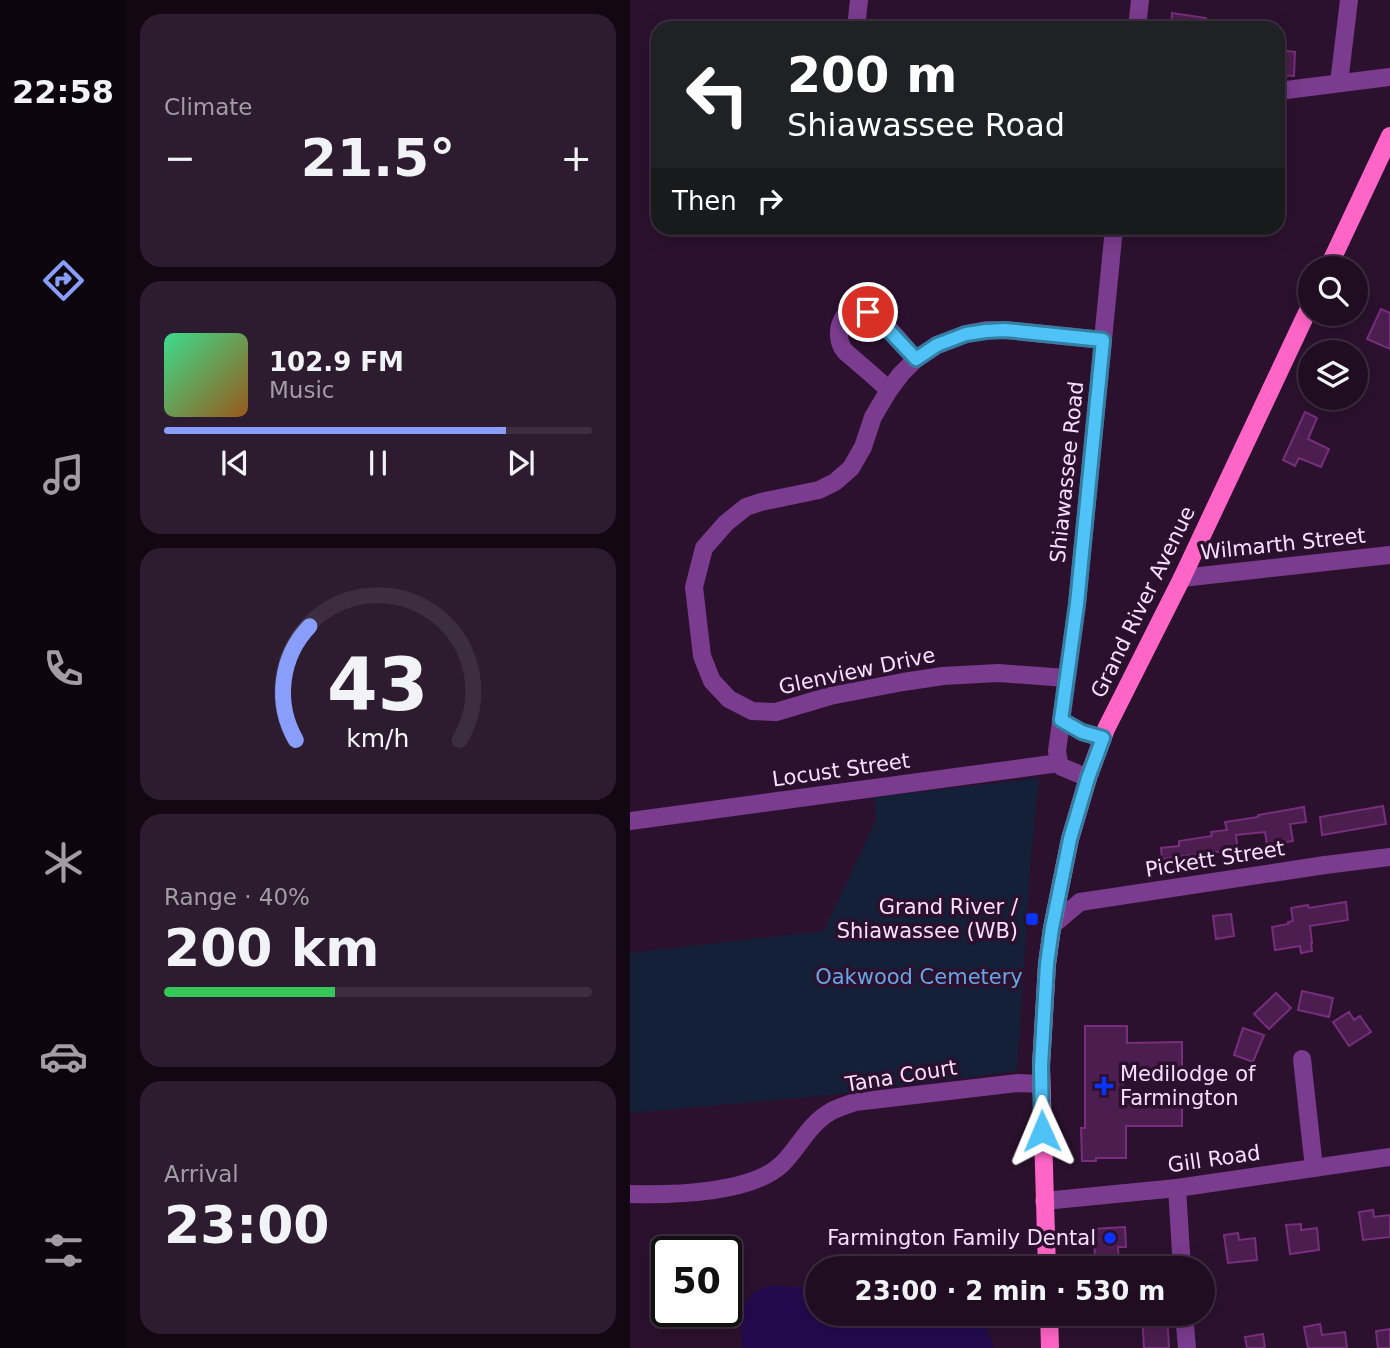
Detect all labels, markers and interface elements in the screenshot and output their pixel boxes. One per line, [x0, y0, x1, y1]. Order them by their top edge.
text: 200 m [787, 47, 957, 104]
icon: left [672, 49, 763, 140]
text: 22:58 [12, 73, 114, 111]
text: Climate [164, 94, 253, 120]
text: Shiawassee Road [787, 106, 1065, 144]
text: 21.5° [301, 128, 455, 188]
text: − [164, 136, 196, 180]
text: + [560, 136, 592, 180]
icon: right [751, 182, 789, 220]
text: Then [672, 186, 737, 216]
icon: directions [39, 256, 88, 305]
map controls [1298, 256, 1368, 410]
button: search [1298, 256, 1368, 326]
pin [838, 282, 898, 342]
icon: arrive [849, 293, 887, 331]
button: layers [1298, 340, 1368, 410]
text: 102.9 FM [269, 347, 404, 377]
text: Music [269, 377, 334, 403]
street label: Shiawassee Road [1046, 380, 1088, 564]
icon: previous [216, 444, 254, 482]
icon: pause [359, 444, 397, 482]
icon: next [502, 444, 540, 482]
icon: music [39, 450, 88, 499]
street label: Grand River Avenue [1086, 502, 1200, 702]
street label: Wilmarth Street [1199, 523, 1367, 565]
text: 43 [327, 642, 429, 727]
street label: Glenview Drive [777, 643, 937, 699]
icon: phone [39, 644, 88, 693]
text: km/h [346, 724, 410, 753]
street label: Locust Street [771, 748, 911, 792]
street label: Pickett Street [1144, 836, 1286, 882]
icon: climate [39, 838, 88, 887]
text: Range · 40% [164, 884, 310, 910]
place label: Grand River / Shiawassee (WB) [837, 895, 1019, 943]
marker: Grand River / Shiawassee (WB) [1024, 911, 1040, 927]
text: 200 km [164, 918, 379, 978]
park label: Oakwood Cemetery [815, 965, 1023, 989]
icon: car [39, 1032, 88, 1081]
street label: Tana Court [842, 1055, 959, 1097]
place label: Medilodge of Farmington [1120, 1062, 1256, 1110]
marker: Medilodge of Farmington [1094, 1076, 1114, 1096]
position arrow [1005, 1094, 1079, 1168]
street label: Gill Road [1166, 1141, 1262, 1177]
text: Arrival [164, 1161, 239, 1187]
text: 23:00 [164, 1195, 330, 1255]
icon: filters [39, 1226, 88, 1275]
place label: Farmington Family Dental [827, 1226, 1096, 1250]
marker: Farmington Family Dental [1102, 1230, 1118, 1246]
speed limit sign: 50 [651, 1236, 742, 1327]
text: 23:00 · 2 min · 530 m [855, 1276, 1165, 1306]

